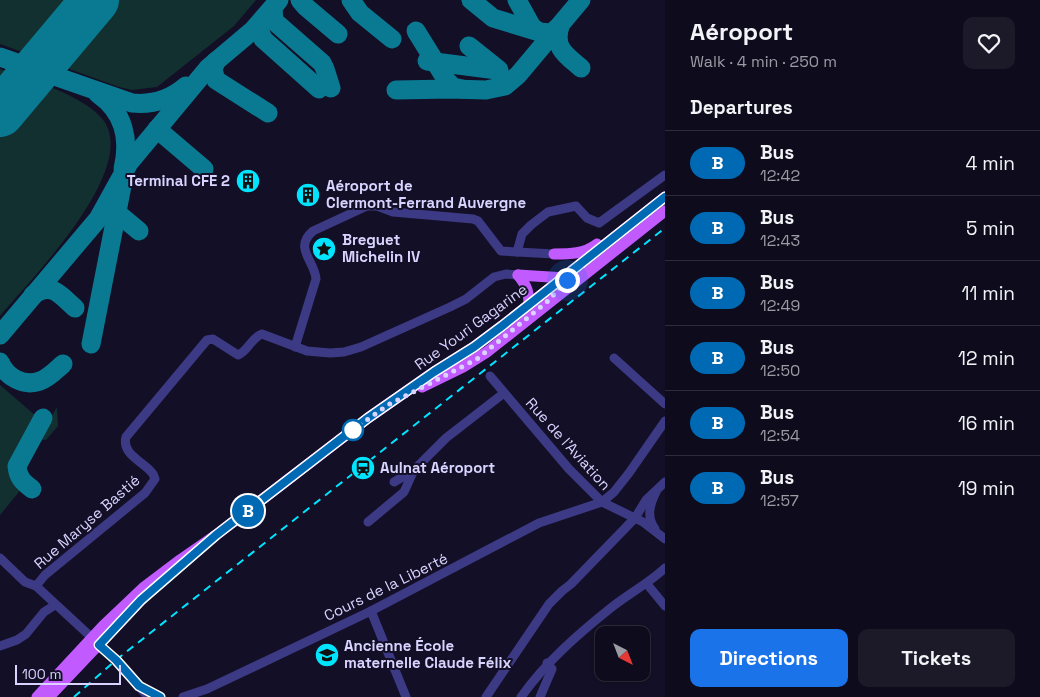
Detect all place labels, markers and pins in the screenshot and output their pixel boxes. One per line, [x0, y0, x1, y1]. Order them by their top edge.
building icon: Terminal CFE 2 [235, 168, 261, 194]
place label: Terminal CFE 2 [127, 171, 230, 190]
place label: Aéroport de Clermont-Ferrand Auvergne [326, 176, 527, 212]
building icon: Aéroport de Clermont-Ferrand Auvergne [295, 182, 321, 208]
place label: Breguet Michelin IV [342, 230, 420, 266]
place icon: Breguet Michelin IV [311, 236, 337, 262]
unlabelled marker [342, 419, 364, 441]
station icon: Aulnat Aéroport [350, 455, 376, 481]
place label: Aulnat Aéroport [380, 458, 495, 477]
place label: Ancienne École maternelle Claude Félix [344, 636, 511, 672]
school or university icon: Ancienne École maternelle Claude Félix [314, 642, 340, 668]

